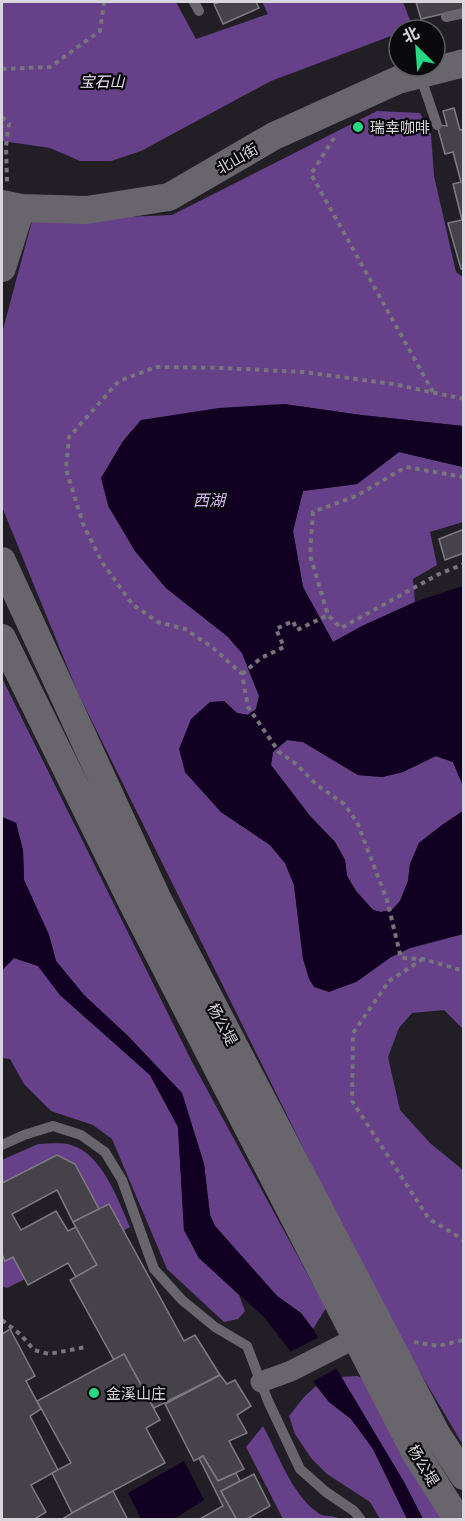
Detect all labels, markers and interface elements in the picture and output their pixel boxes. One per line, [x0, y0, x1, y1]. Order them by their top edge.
north arrow [387, 18, 447, 78]
text: 北 [399, 21, 423, 48]
park label: 宝石山 [79, 71, 125, 91]
place label: 瑞幸咖啡 [370, 117, 430, 137]
marker: 瑞幸咖啡 [351, 120, 365, 134]
street label: 北山街 [213, 138, 261, 178]
water label: 西湖 [193, 489, 228, 511]
street label: 杨公堤 [204, 999, 242, 1049]
place label: 金溪山庄 [106, 1383, 166, 1403]
marker: 金溪山庄 [87, 1386, 101, 1400]
street label: 杨公堤 [404, 1441, 444, 1489]

